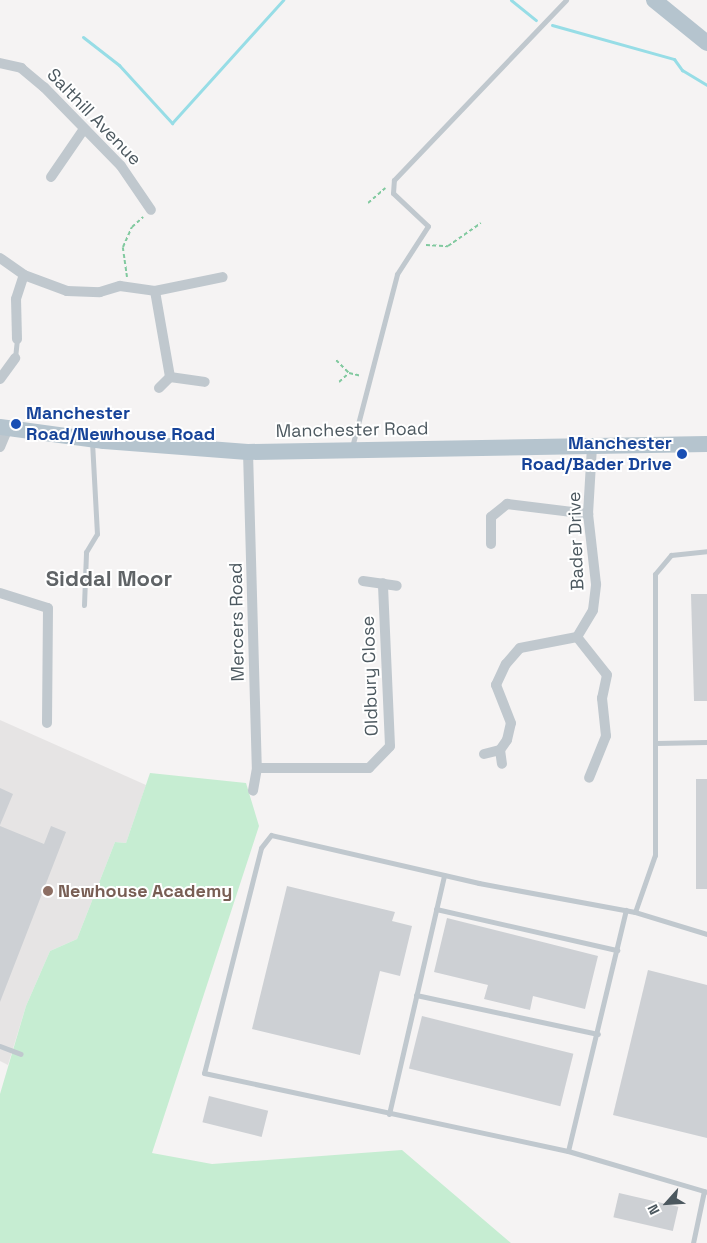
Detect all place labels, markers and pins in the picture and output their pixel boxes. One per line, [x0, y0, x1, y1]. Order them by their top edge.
place label: Manchester Road/Newhouse Road [26, 403, 215, 446]
marker: Manchester Road/Newhouse Road [10, 418, 22, 430]
place label: Manchester Road/Bader Drive [521, 433, 672, 476]
marker: Manchester Road/Bader Drive [676, 448, 688, 460]
place label: Newhouse Academy [58, 880, 232, 902]
marker: Newhouse Academy [42, 885, 54, 897]

